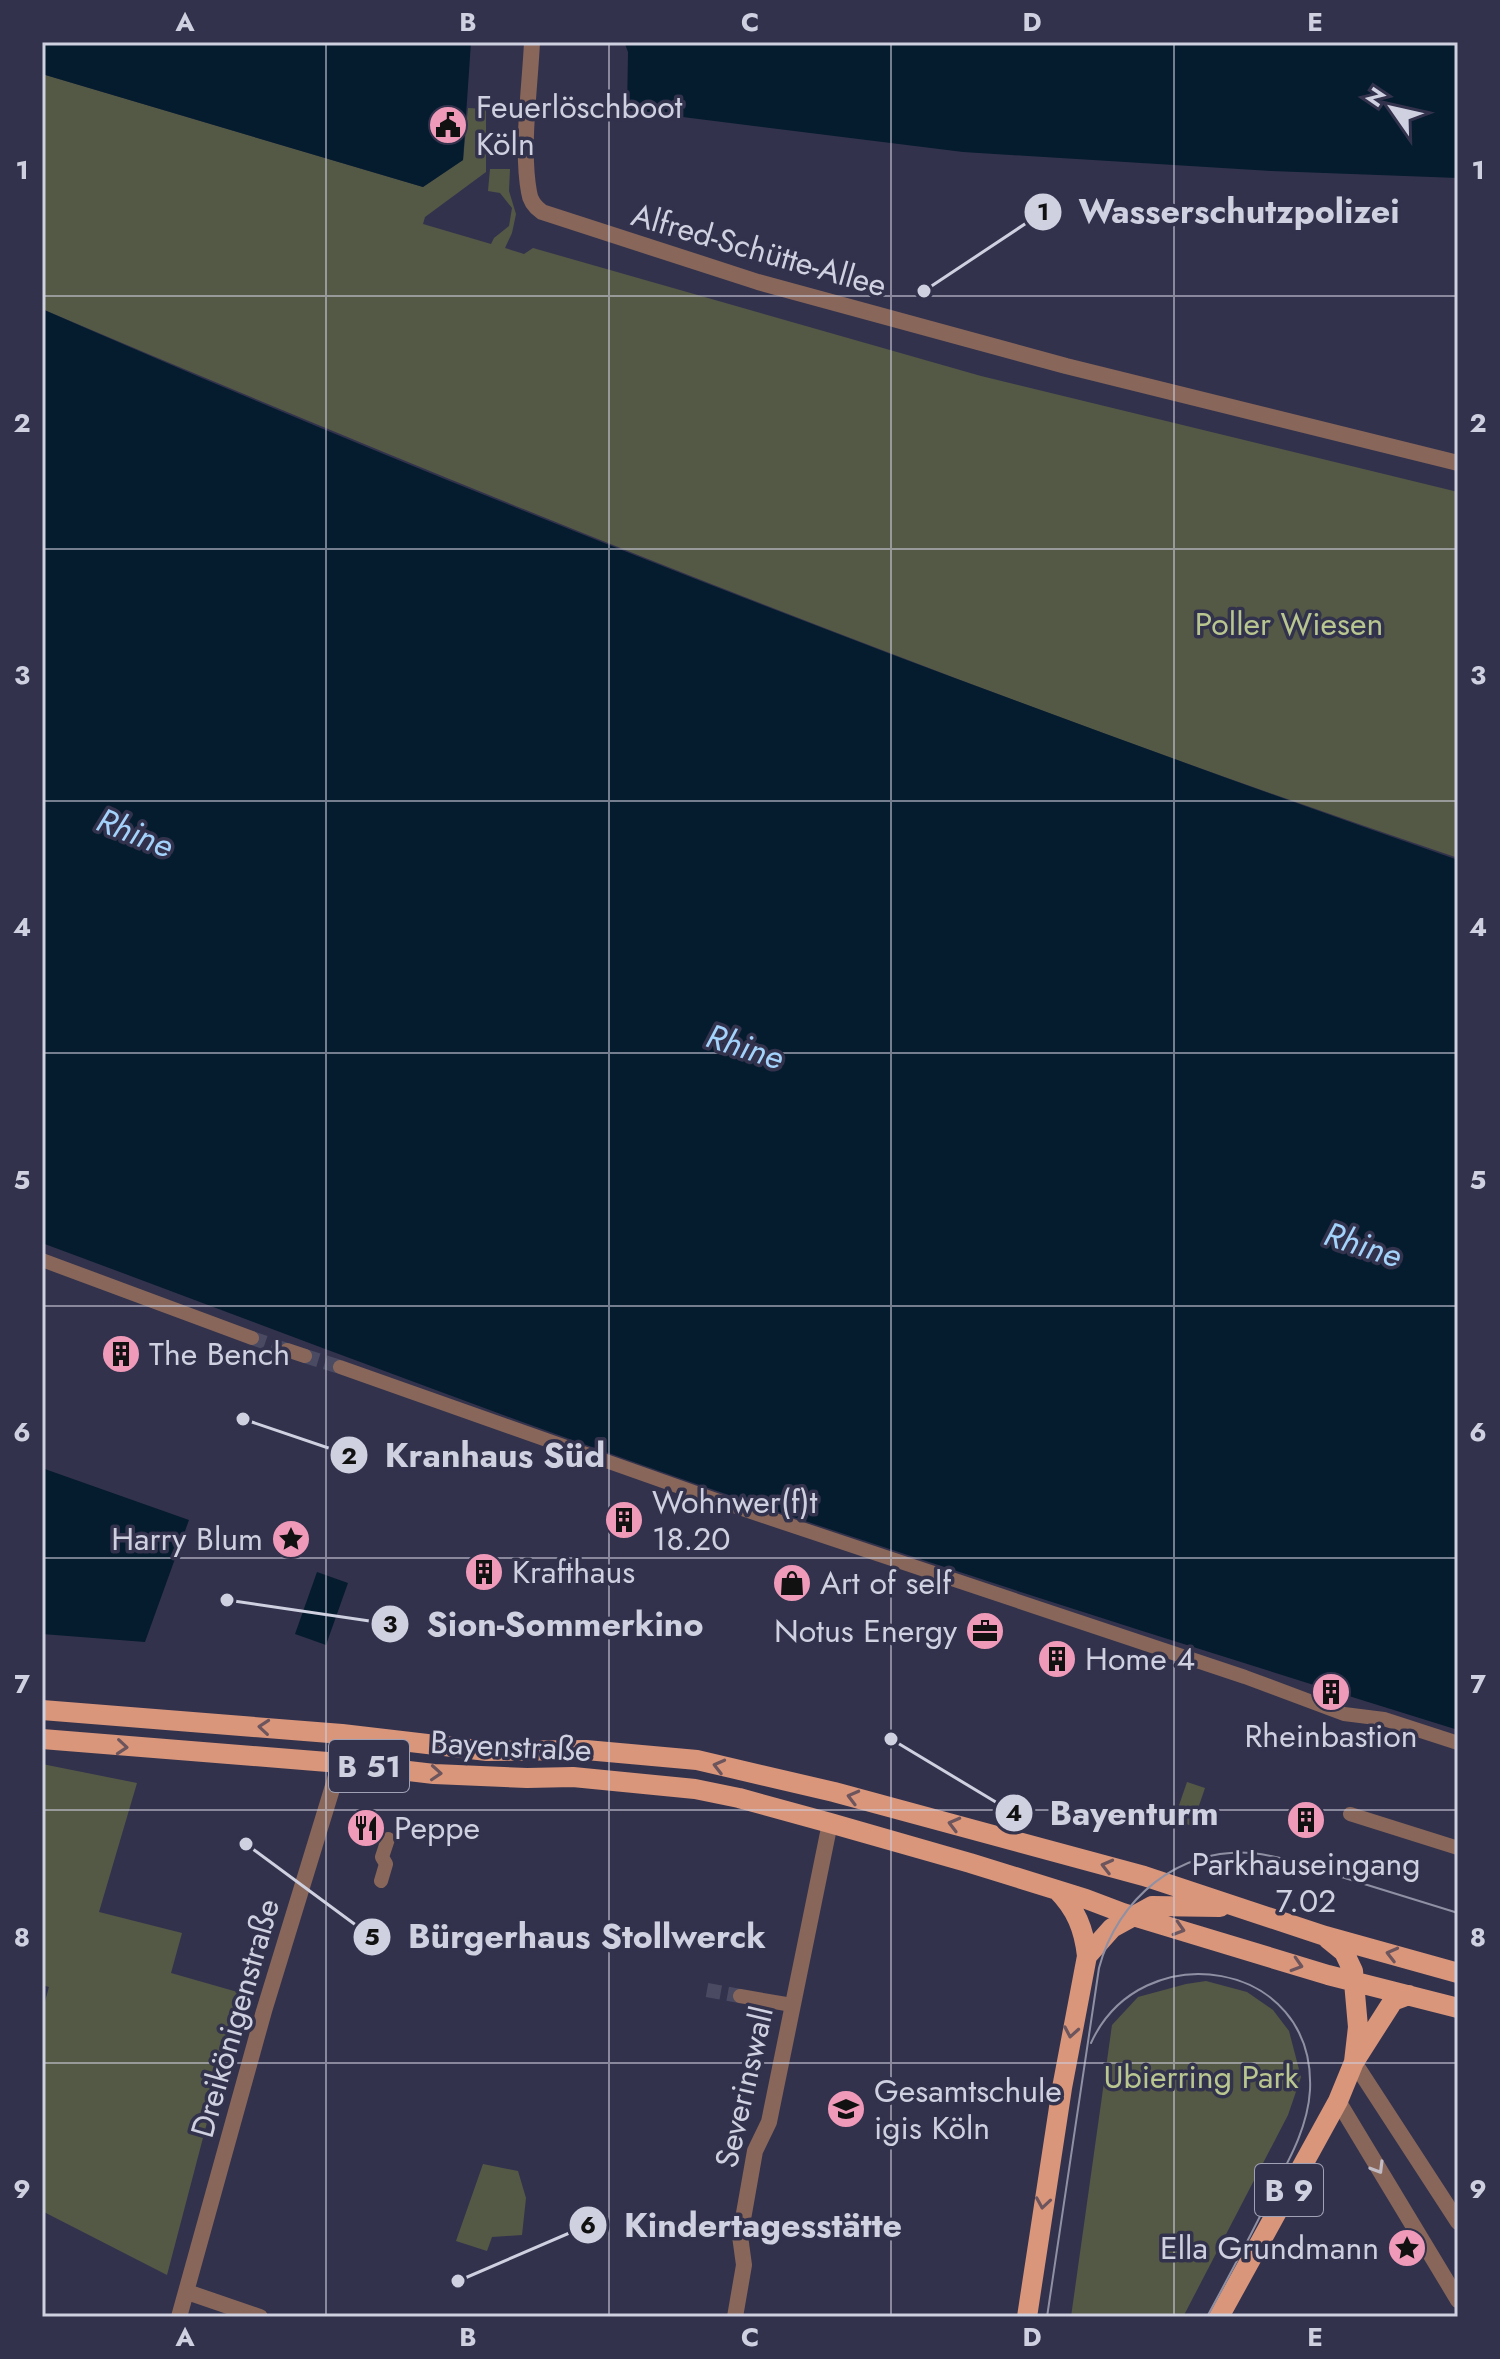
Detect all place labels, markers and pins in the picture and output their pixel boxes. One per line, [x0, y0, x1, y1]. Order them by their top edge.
place label: Feuerlöschboot Köln [476, 84, 683, 167]
public building icon: Feuerlöschboot Köln [427, 104, 469, 146]
callout: Wasserschutzpolizei [1023, 183, 1416, 241]
place label: The Bench [149, 1331, 290, 1377]
building icon: The Bench [100, 1333, 142, 1375]
callout: Kranhaus Süd [329, 1426, 621, 1484]
place label: Wohnwer(f)t 18.20 [652, 1479, 818, 1562]
building icon: Wohnwer(f)t 18.20 [603, 1499, 645, 1541]
place label: Harry Blum [111, 1516, 263, 1562]
place icon: Harry Blum [270, 1518, 312, 1560]
place label: Krafthaus [512, 1549, 635, 1595]
building icon: Krafthaus [463, 1551, 505, 1593]
place label: Art of self [820, 1560, 952, 1606]
shop icon: Art of self [771, 1562, 813, 1604]
callout: Sion-Sommerkino [370, 1595, 719, 1653]
place label: Notus Energy [774, 1608, 958, 1654]
office icon: Notus Energy [964, 1610, 1006, 1652]
place label: Home 4 [1085, 1636, 1195, 1682]
building icon: Home 4 [1036, 1638, 1078, 1680]
building icon: Rheinbastion [1310, 1671, 1352, 1713]
place label: Rheinbastion [1244, 1713, 1418, 1759]
callout: Bayenturm [994, 1784, 1235, 1842]
building icon: Parkhauseingang 7.02 [1285, 1799, 1327, 1841]
place label: Peppe [394, 1805, 480, 1851]
restaurant icon: Peppe [345, 1807, 387, 1849]
place label: Parkhauseingang 7.02 [1191, 1841, 1421, 1924]
callout: Bürgerhaus Stollwerck [352, 1908, 782, 1966]
place label: Gesamtschule igis Köln [874, 2068, 1062, 2151]
school or university icon: Gesamtschule igis Köln [825, 2088, 867, 2130]
callout: Kindertagesstätte [568, 2196, 918, 2254]
place label: Ella Grundmann [1160, 2225, 1379, 2271]
place icon: Ella Grundmann [1386, 2227, 1428, 2269]

